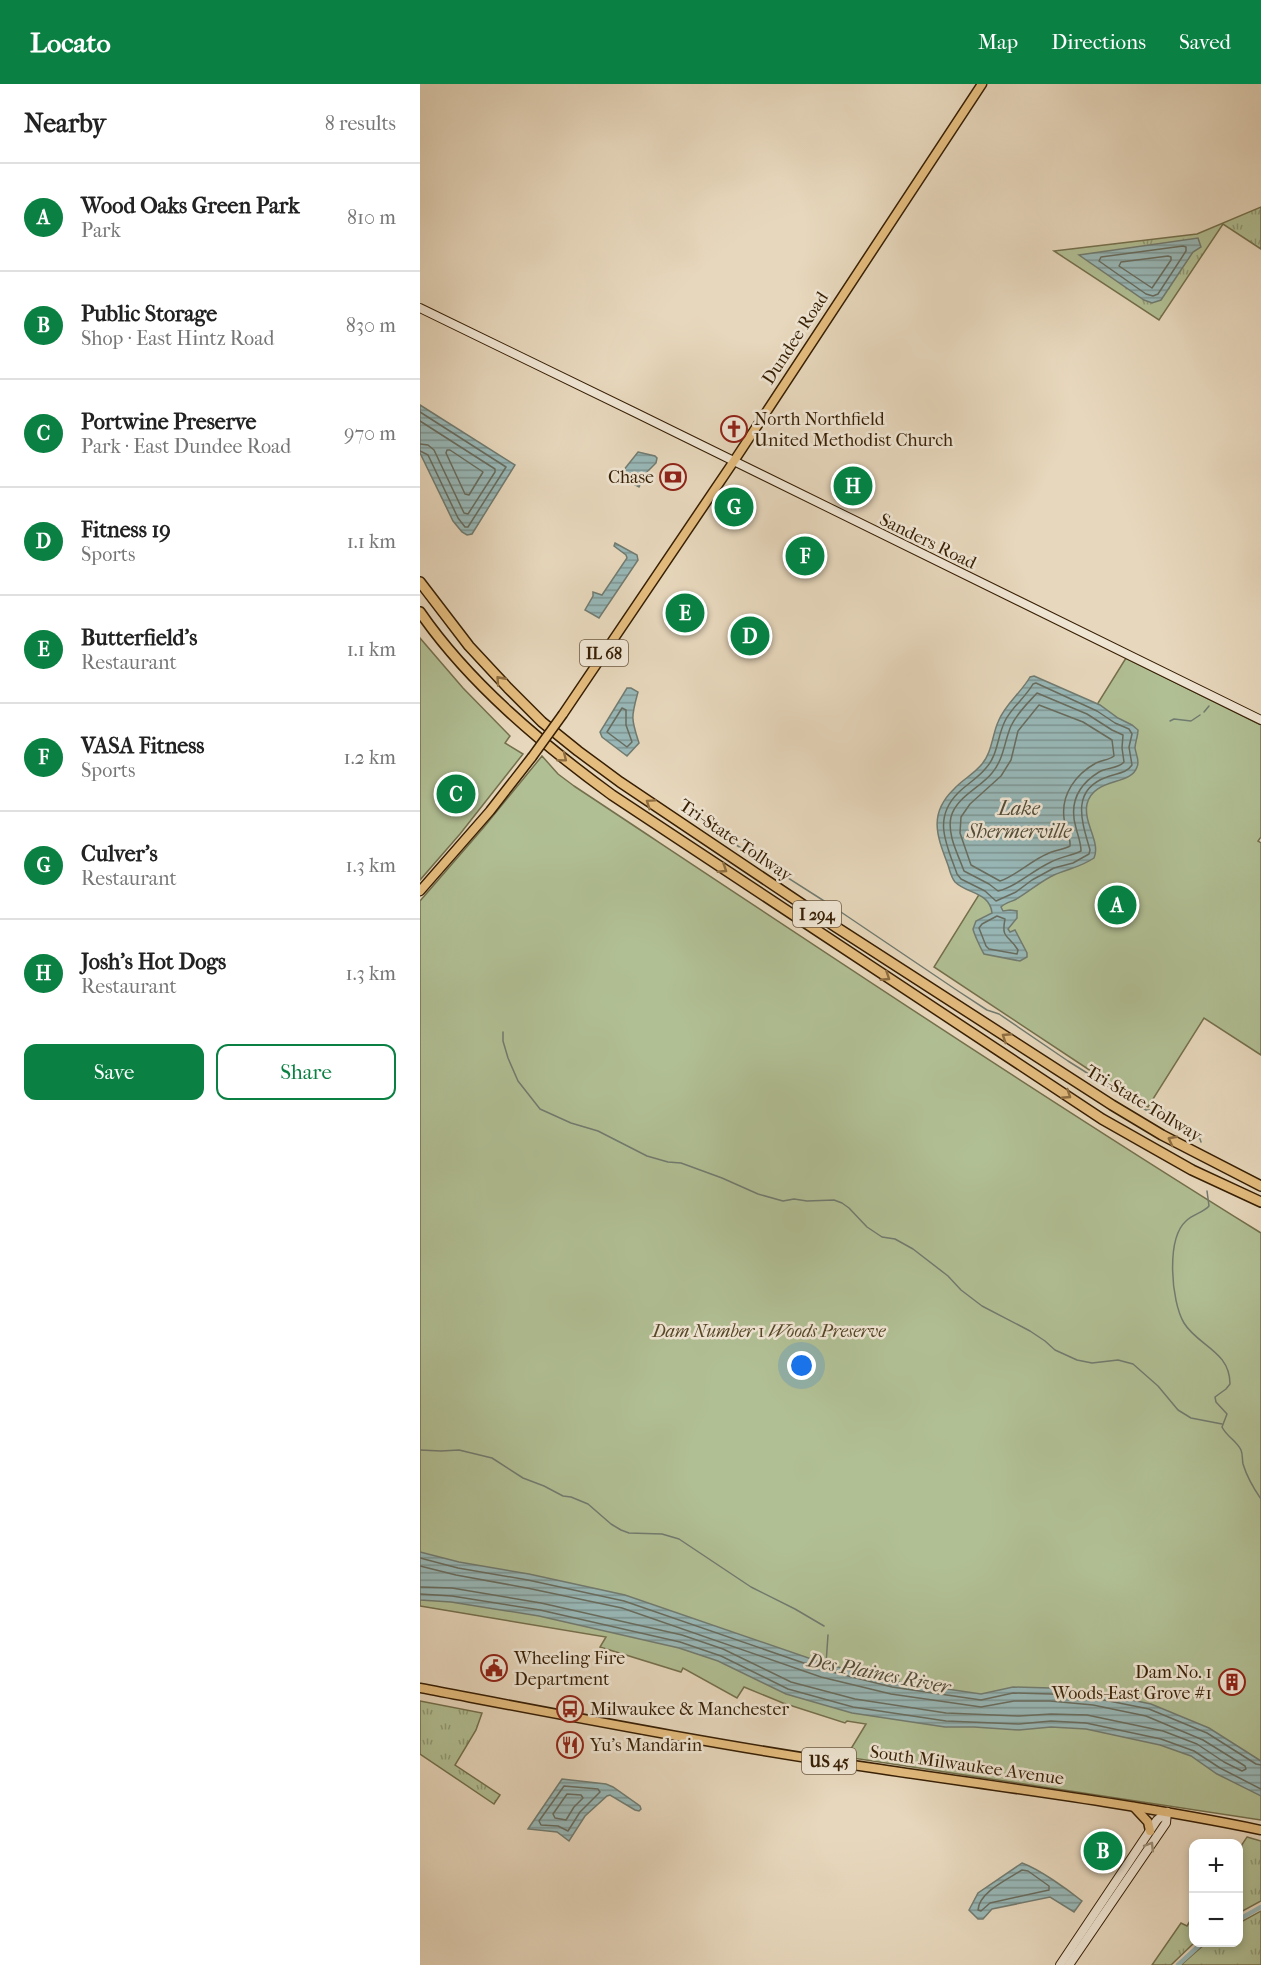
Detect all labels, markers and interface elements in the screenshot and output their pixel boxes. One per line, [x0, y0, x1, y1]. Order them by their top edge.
text: Locato [30, 26, 111, 59]
text: Map [978, 30, 1018, 54]
text: Directions [1051, 30, 1146, 54]
text: Saved [1179, 30, 1231, 54]
text: Nearby [24, 108, 106, 139]
text: 8 results [325, 112, 396, 135]
text: Wood Oaks Green Park [81, 193, 300, 219]
text: A [37, 206, 50, 229]
text: 810 m [347, 206, 396, 229]
text: Park [81, 219, 121, 242]
street label: Dundee Road [758, 288, 833, 388]
text: Public Storage [81, 301, 217, 327]
text: B [37, 314, 50, 337]
text: 830 m [346, 314, 396, 337]
text: Shop · East Hintz Road [81, 327, 274, 350]
text: Portwine Preserve [81, 409, 256, 435]
place label: North Northfield United Methodist Church [754, 409, 953, 451]
church icon: North Northfield United Methodist Church [719, 414, 749, 444]
text: C [37, 422, 50, 445]
text: 970 m [344, 422, 396, 445]
text: Park · East Dundee Road [81, 435, 291, 458]
bank icon: Chase [658, 462, 688, 492]
pin: H [834, 464, 872, 508]
place label: Chase [608, 467, 654, 488]
pin: G [714, 484, 754, 530]
street label: Sanders Road [876, 509, 980, 574]
text: Fitness 19 [81, 517, 171, 543]
text: D [36, 530, 51, 553]
text: 1.1 km [347, 530, 396, 553]
pin: F [786, 534, 824, 578]
text: Sports [81, 543, 135, 566]
pin: E [666, 590, 704, 636]
pin: D [730, 614, 770, 658]
text: Butterfield's [81, 625, 197, 651]
text: E [37, 638, 50, 661]
text: 1.1 km [347, 638, 396, 661]
road number: IL 68 [580, 640, 628, 666]
text: Restaurant [81, 651, 177, 674]
one-way arrow [496, 676, 507, 686]
text: VASA Fitness [81, 733, 204, 759]
text: F [38, 746, 49, 769]
text: 1.2 km [344, 746, 396, 769]
one-way arrow [556, 751, 567, 762]
text: Sports [81, 759, 135, 782]
pin: C [436, 772, 476, 816]
street label: Tri-State Tollway [675, 795, 797, 887]
water label: Lake Shermerville [966, 797, 1072, 843]
one-way arrow [646, 799, 657, 810]
text: Culver's [81, 841, 158, 867]
text: G [36, 854, 51, 877]
text: 1.3 km [346, 854, 396, 877]
one-way arrow [717, 862, 728, 873]
text: Restaurant [81, 867, 177, 890]
pin: A [1098, 882, 1136, 928]
road number: I 294 [793, 901, 841, 927]
text: Josh's Hot Dogs [81, 949, 226, 975]
text: H [36, 962, 51, 985]
text: 1.3 km [346, 962, 396, 985]
one-way arrow [880, 969, 890, 981]
text: Restaurant [81, 975, 177, 998]
one-way arrow [1002, 1033, 1013, 1044]
button: Save [24, 1044, 204, 1100]
button: Share [216, 1044, 396, 1100]
street label: Tri-State Tollway [1082, 1060, 1207, 1147]
one-way arrow [1060, 1088, 1071, 1099]
one-way arrow [1167, 1136, 1178, 1147]
park label: Dam Number 1 Woods Preserve [651, 1321, 886, 1342]
your location [787, 1351, 816, 1380]
place label: Wheeling Fire Department [513, 1648, 625, 1690]
water label: Des Plaines River [804, 1648, 954, 1699]
public building icon: Wheeling Fire Department [479, 1653, 509, 1683]
place label: Dam No. 1 Woods-East Grove #1 [1051, 1662, 1212, 1704]
building icon: Dam No. 1 Woods-East Grove #1 [1217, 1667, 1247, 1697]
bus stop icon: Milwaukee & Manchester [555, 1694, 585, 1724]
place label: Milwaukee & Manchester [590, 1699, 789, 1720]
restaurant icon: Yu's Mandarin [555, 1730, 585, 1760]
place label: Yu's Mandarin [589, 1735, 703, 1756]
street label: South Milwaukee Avenue [869, 1741, 1065, 1790]
road number: US 45 [802, 1748, 856, 1774]
pin: B [1084, 1828, 1122, 1874]
map controls [1189, 1839, 1243, 1947]
button: + [1189, 1839, 1243, 1893]
one-way arrow [1143, 1842, 1155, 1852]
button: − [1189, 1893, 1243, 1947]

